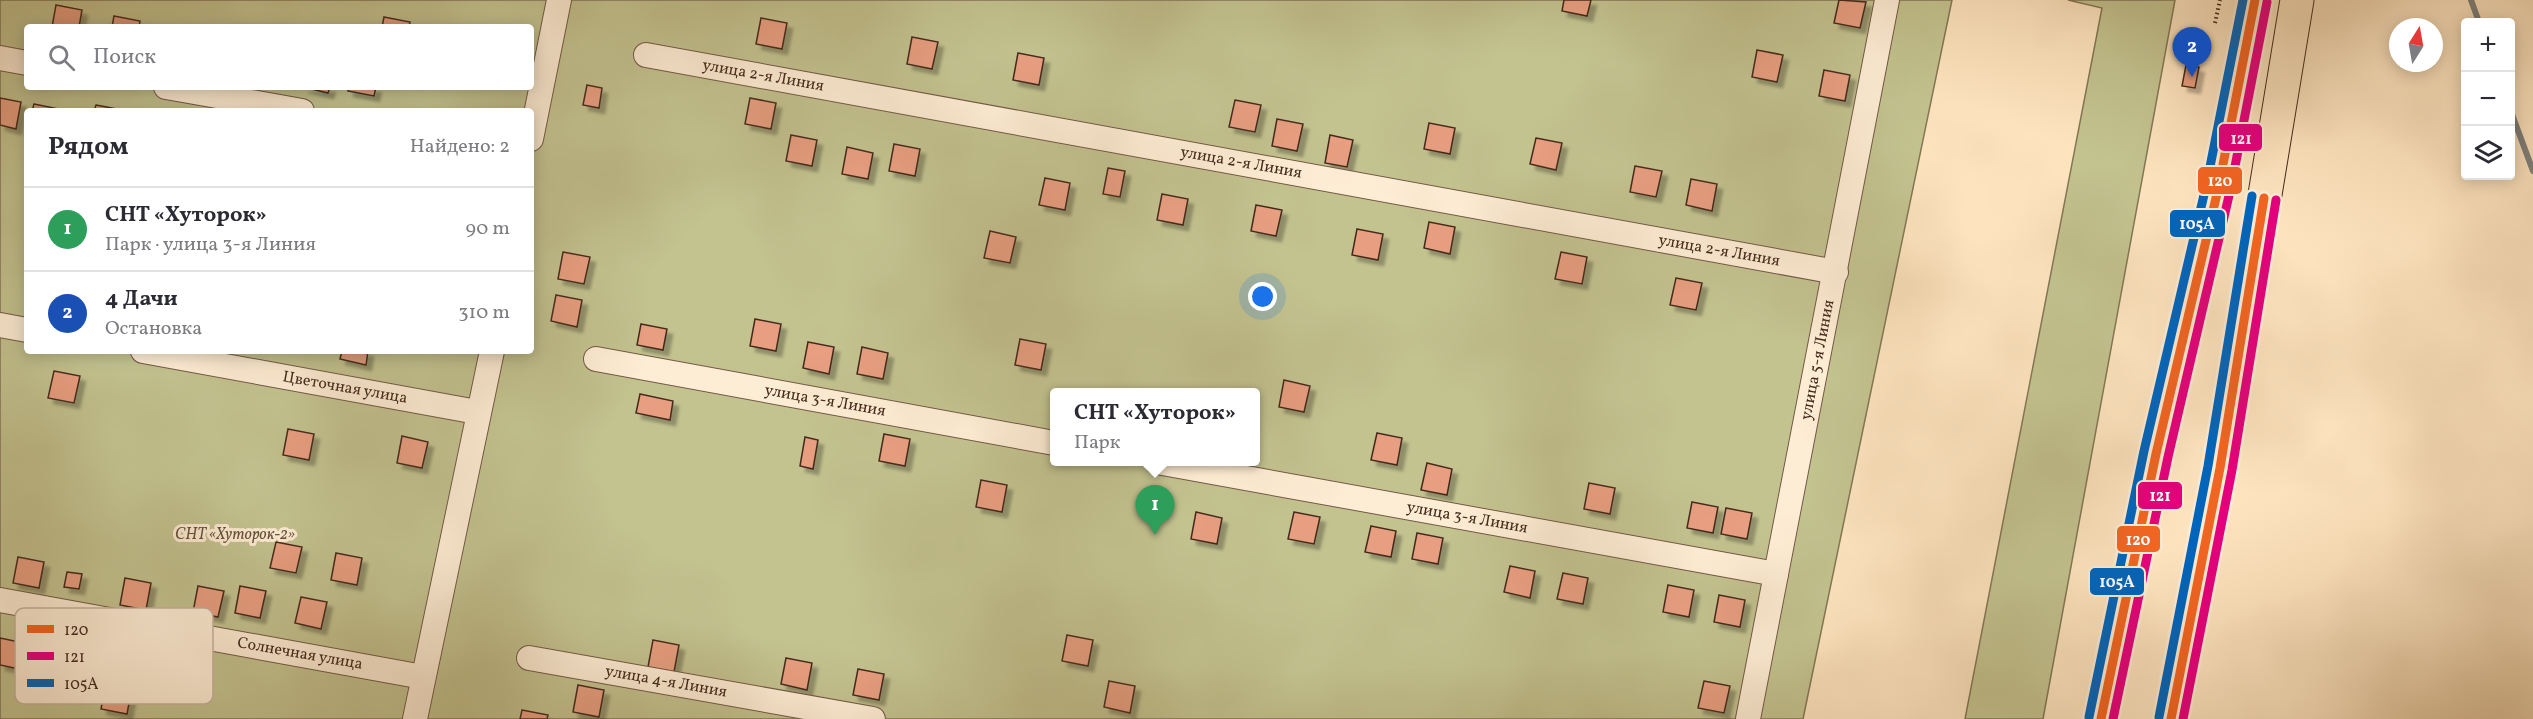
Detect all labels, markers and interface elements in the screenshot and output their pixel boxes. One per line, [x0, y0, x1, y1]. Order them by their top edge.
north arrow [2389, 18, 2443, 72]
map controls [2461, 18, 2515, 180]
button: + [2461, 18, 2515, 72]
search box [24, 24, 534, 90]
pin: 2 [2172, 28, 2212, 77]
icon: search [45, 41, 78, 74]
text: Поиск [93, 42, 156, 73]
street label: улица 2-я Линия [701, 54, 825, 98]
button: − [2461, 72, 2515, 126]
line badge: 121 [2218, 123, 2263, 152]
button: layers [2461, 126, 2515, 180]
text: Рядом [48, 129, 128, 165]
text: 121 [2230, 129, 2252, 151]
text: Найдено: 2 [410, 133, 510, 161]
street label: улица 2-я Линия [1179, 141, 1303, 185]
line badge: 120 [2197, 166, 2243, 195]
text: 120 [2208, 171, 2232, 193]
text: СНТ «Хуторок» [105, 200, 267, 231]
line badge: 105А [2169, 209, 2226, 238]
text: 105А [2179, 214, 2215, 236]
text: 1 [63, 215, 72, 243]
text: 90 m [466, 215, 510, 243]
street label: улица 2-я Линия [1657, 229, 1781, 273]
text: Парк · улица 3-я Линия [105, 231, 316, 259]
your location [1248, 282, 1277, 311]
text: 4 Дачи [105, 284, 178, 315]
street label: улица 5-я Линия [1796, 298, 1840, 422]
text: 2 [62, 299, 73, 327]
text: 310 m [458, 299, 510, 327]
text: Остановка [105, 315, 202, 343]
street label: Цветочная улица [281, 366, 409, 410]
street label: улица 3-я Линия [763, 380, 887, 422]
popup [1050, 388, 1260, 466]
text: СНТ «Хуторок» [1074, 398, 1236, 429]
text: Парк [1074, 429, 1120, 457]
line badge: 121 [2137, 481, 2183, 510]
pin: 1 [1136, 486, 1174, 535]
text: 121 [2149, 486, 2171, 508]
street label: улица 3-я Линия [1405, 497, 1529, 539]
park label: СНТ «Хуторок-2» [175, 524, 295, 546]
line badge: 120 [2116, 525, 2161, 553]
text: 120 [2126, 530, 2150, 552]
line badge: 105А [2089, 567, 2145, 596]
text: 105А [2099, 572, 2135, 594]
legend [15, 608, 213, 704]
text: 120 [64, 620, 88, 642]
street label: Солнечная улица [236, 632, 364, 676]
text: 121 [64, 647, 85, 669]
street label: улица 4-я Линия [603, 660, 729, 704]
text: 105А [64, 674, 99, 696]

